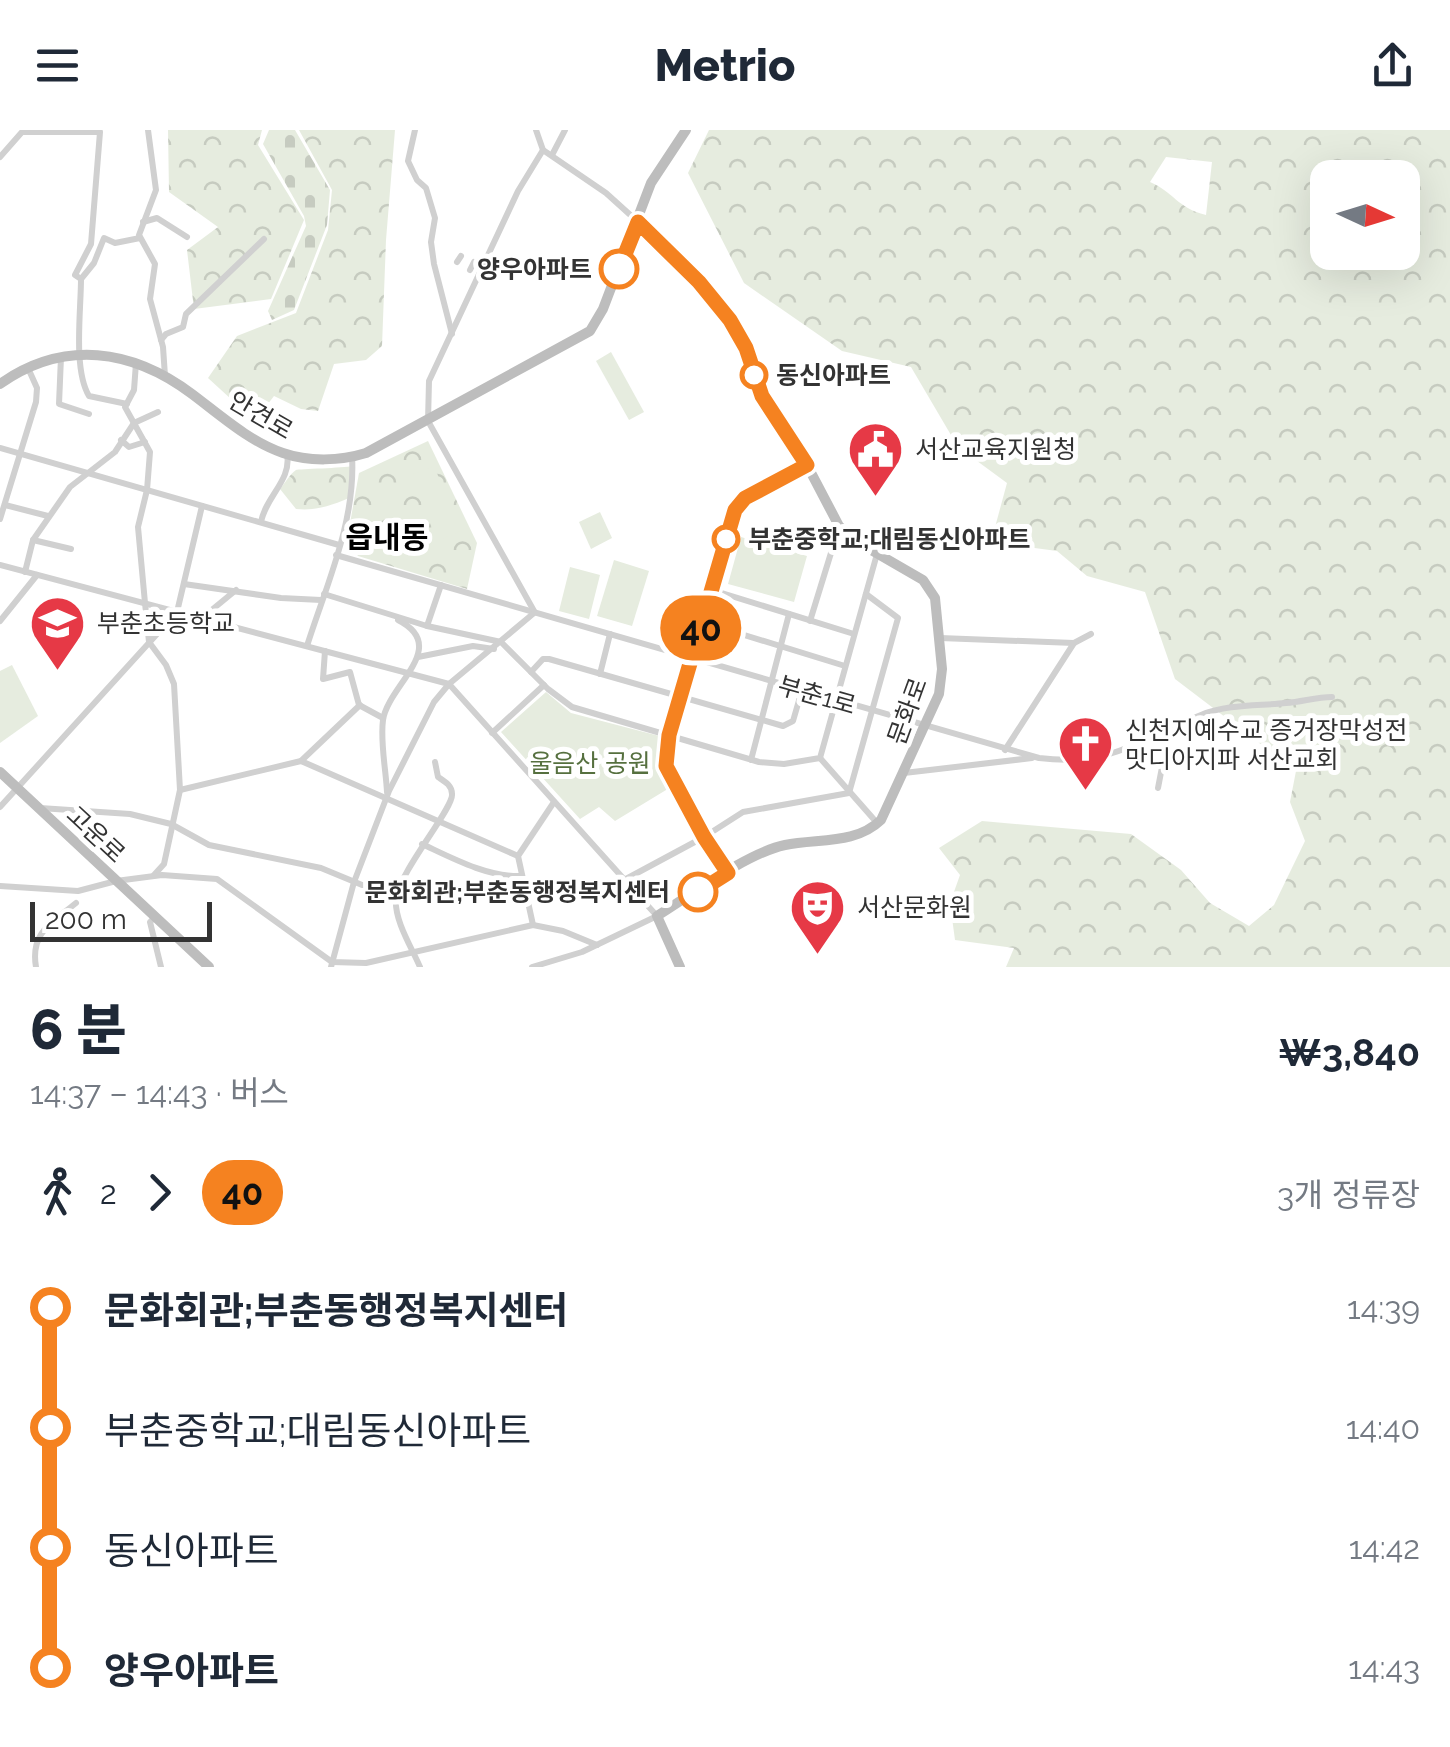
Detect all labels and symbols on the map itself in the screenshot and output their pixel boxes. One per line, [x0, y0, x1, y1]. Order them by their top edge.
north arrow [1310, 160, 1420, 270]
marker: 양우아파트 [600, 250, 638, 288]
place label: 양우아파트 [477, 254, 592, 284]
place label: 동신아파트 [776, 360, 891, 390]
marker: 동신아파트 [741, 362, 767, 388]
street label: 안견로 [224, 385, 298, 445]
public building icon: 서산교육지원청 [846, 419, 906, 498]
place label: 서산교육지원청 [915, 434, 1076, 464]
district label: 읍내동 [346, 520, 428, 555]
place label: 부춘중학교;대림동신아파트 [748, 524, 1030, 554]
marker: 부춘중학교;대림동신아파트 [713, 526, 739, 552]
school or university icon: 부춘초등학교 [28, 593, 88, 672]
line badge: 40 [656, 596, 746, 660]
place label: 부춘초등학교 [97, 608, 235, 638]
street label: 부춘1로 [775, 670, 859, 720]
street label: 문화로 [881, 673, 933, 749]
church icon: 신천지예수교 증거장막성전 맛디아지파 서산교회 [1056, 714, 1116, 793]
place label: 신천지예수교 증거장막성전 맛디아지파 서산교회 [1125, 715, 1407, 774]
park label: 울음산 공원 [529, 748, 651, 778]
street label: 고운로 [61, 799, 131, 869]
marker: 문화회관;부춘동행정복지센터 [679, 873, 717, 911]
place label: 문화회관;부춘동행정복지센터 [365, 877, 670, 907]
theatre icon: 서산문화원 [788, 877, 848, 956]
place label: 서산문화원 [857, 892, 972, 922]
scale bar [30, 897, 212, 941]

